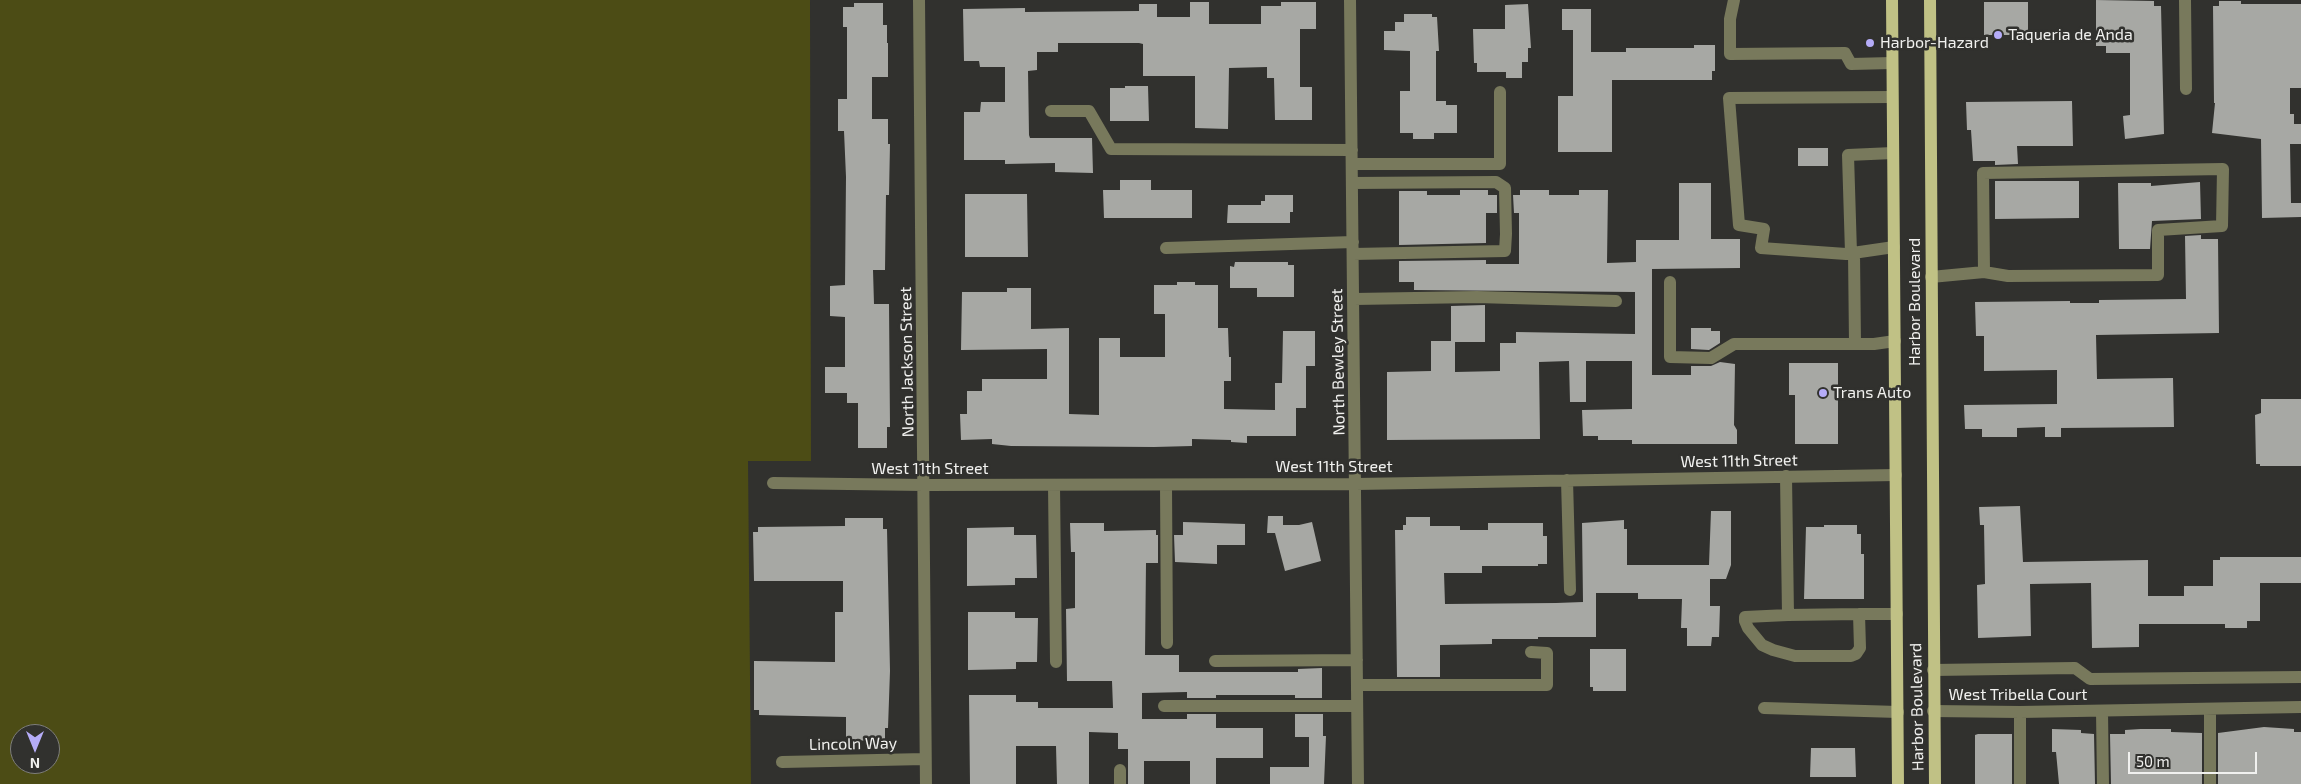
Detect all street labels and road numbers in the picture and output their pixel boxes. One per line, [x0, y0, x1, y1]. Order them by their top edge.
street label: Harbor Boulevard [1905, 238, 1925, 366]
street label: North Jackson Street [896, 287, 918, 437]
street label: North Bewley Street [1327, 288, 1349, 436]
street label: West 11th Street [1680, 450, 1798, 472]
street label: West 11th Street [1275, 457, 1393, 477]
street label: West 11th Street [871, 459, 989, 479]
street label: Harbor Boulevard [1906, 643, 1928, 771]
street label: West Tribella Court [1949, 685, 2087, 705]
street label: Lincoln Way [809, 734, 897, 754]

